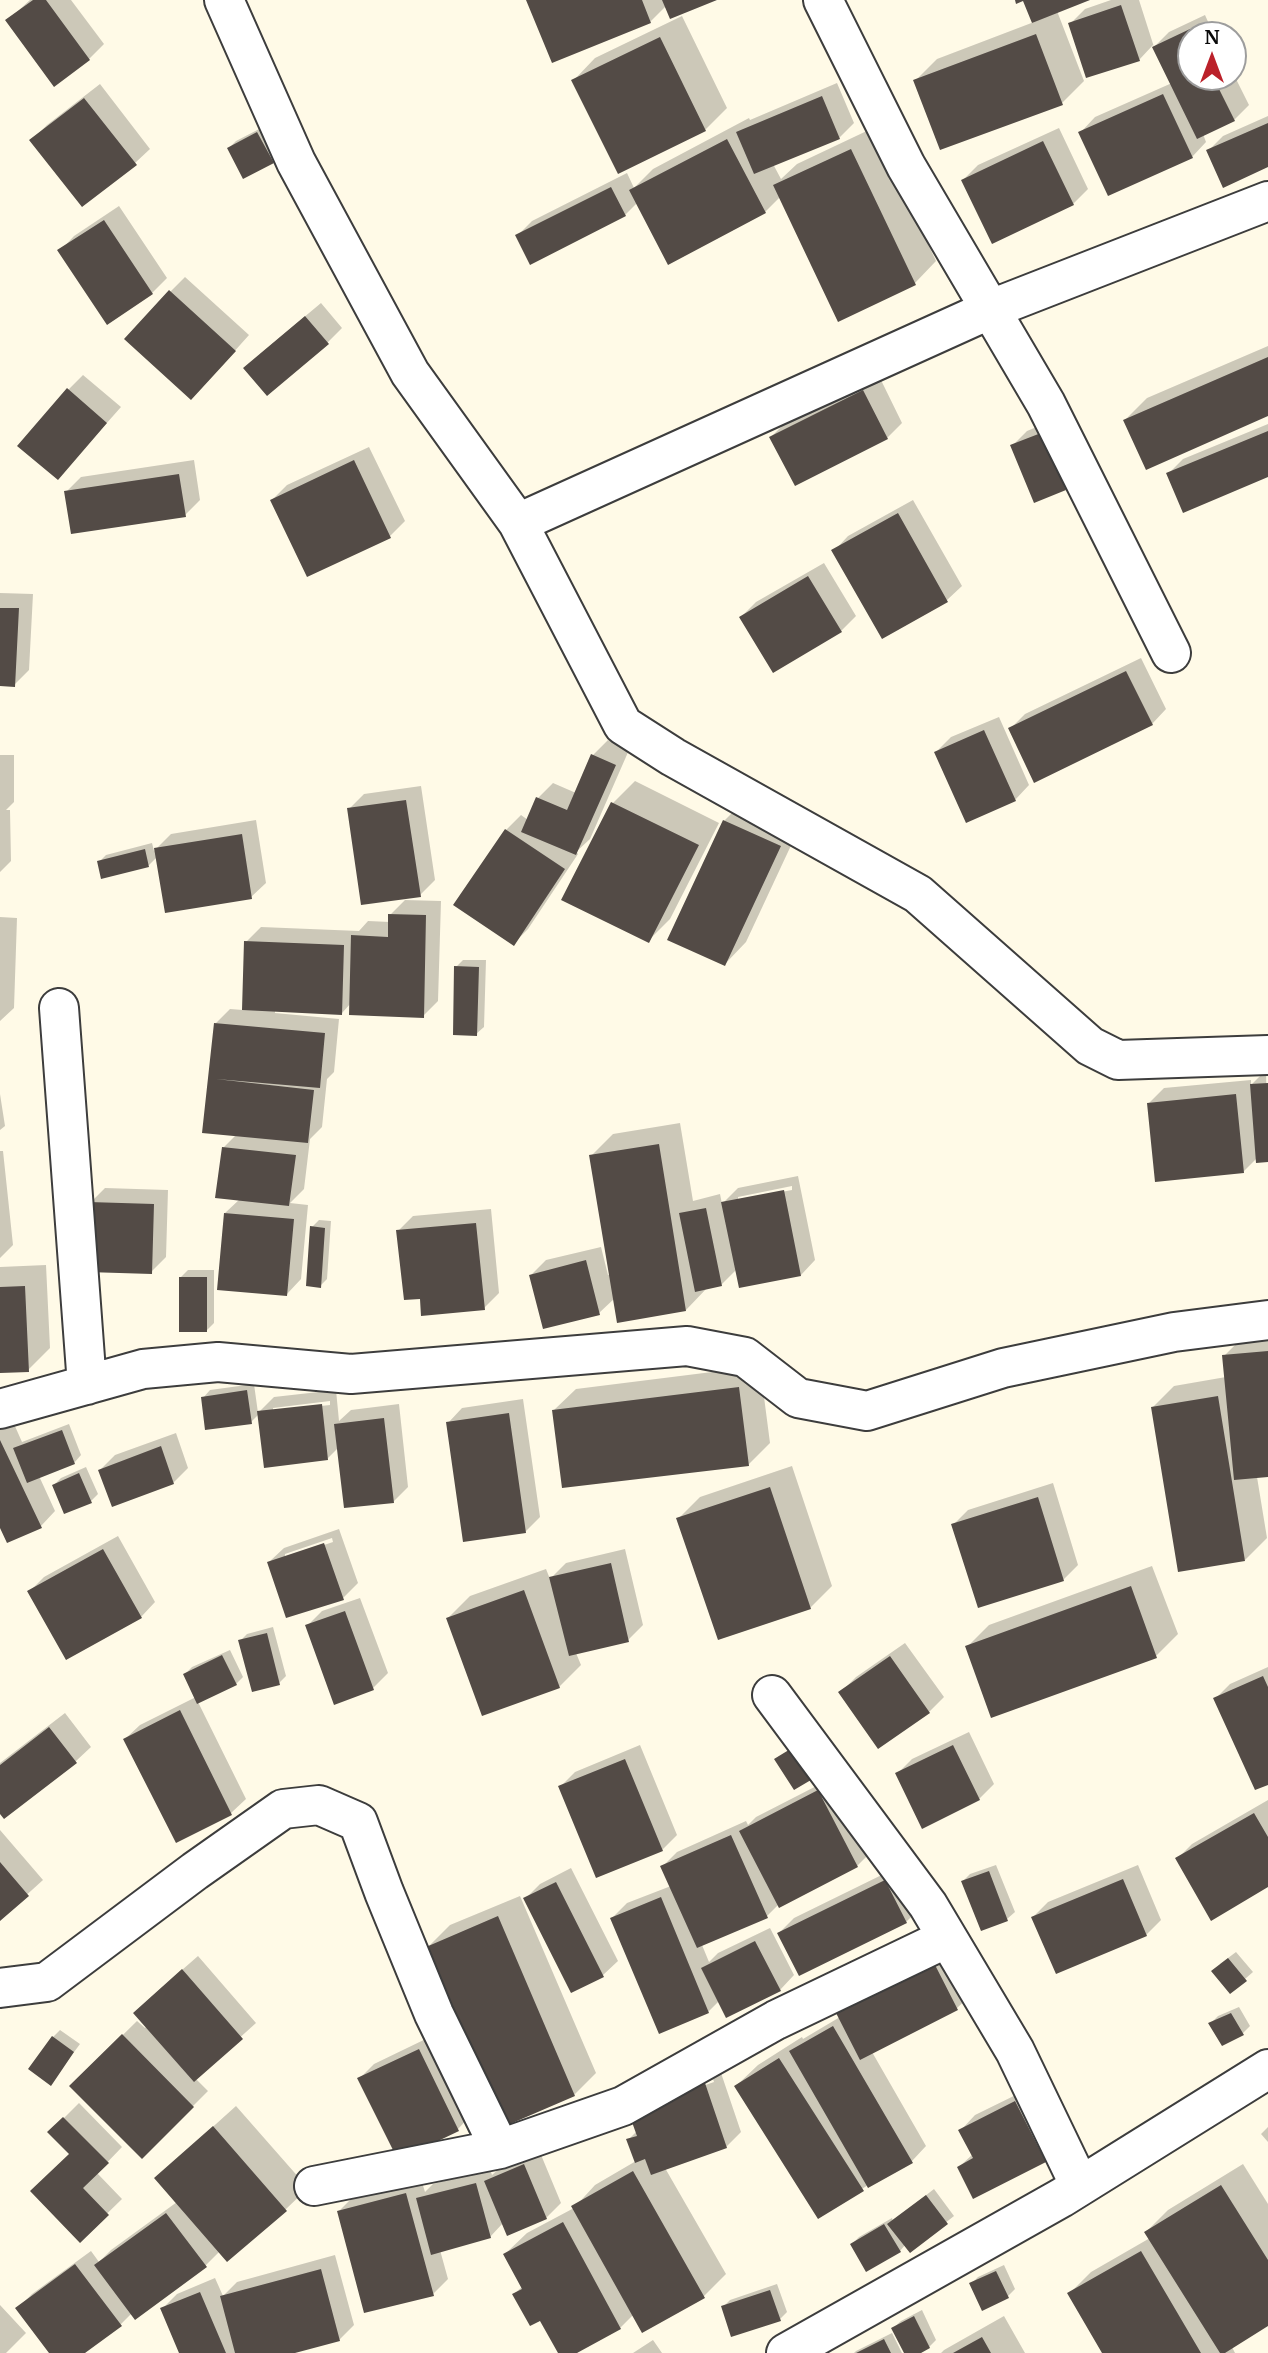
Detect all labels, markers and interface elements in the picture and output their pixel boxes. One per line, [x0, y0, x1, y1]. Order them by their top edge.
north arrow [1177, 21, 1247, 91]
text: N [1204, 25, 1220, 49]

